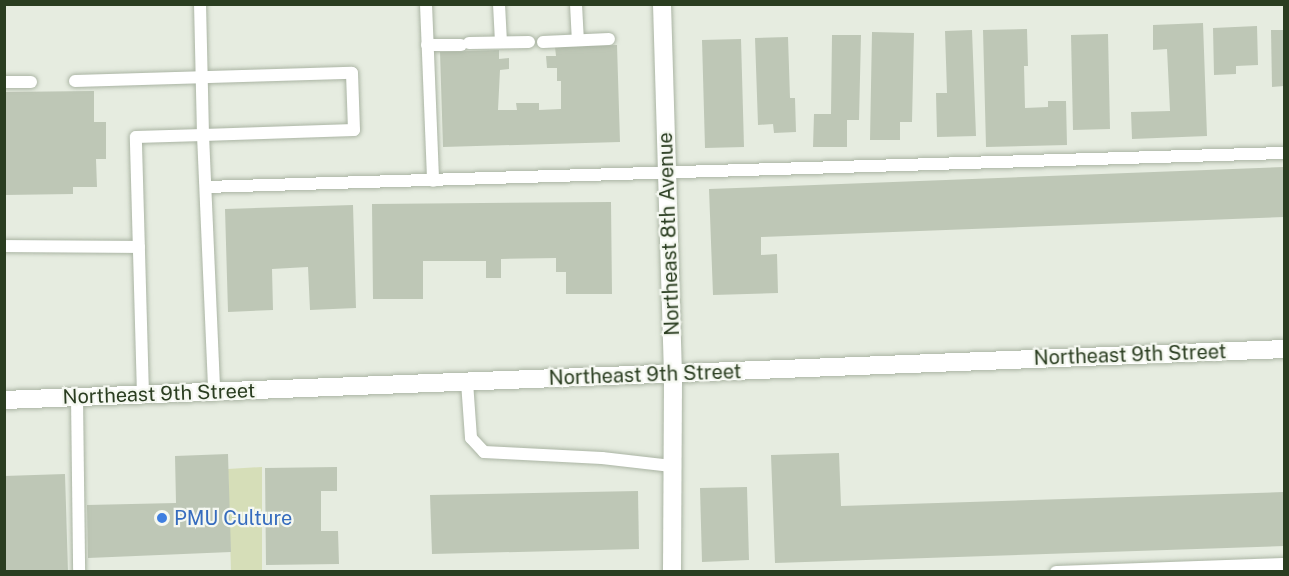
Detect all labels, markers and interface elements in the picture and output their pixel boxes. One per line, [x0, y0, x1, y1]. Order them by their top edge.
street label: Northeast 8th Avenue [653, 132, 685, 336]
street label: Northeast 9th Street [1033, 340, 1227, 370]
street label: Northeast 9th Street [548, 360, 742, 390]
street label: Northeast 9th Street [62, 379, 256, 409]
place label: PMU Culture [174, 506, 292, 530]
marker: PMU Culture [155, 511, 169, 525]

